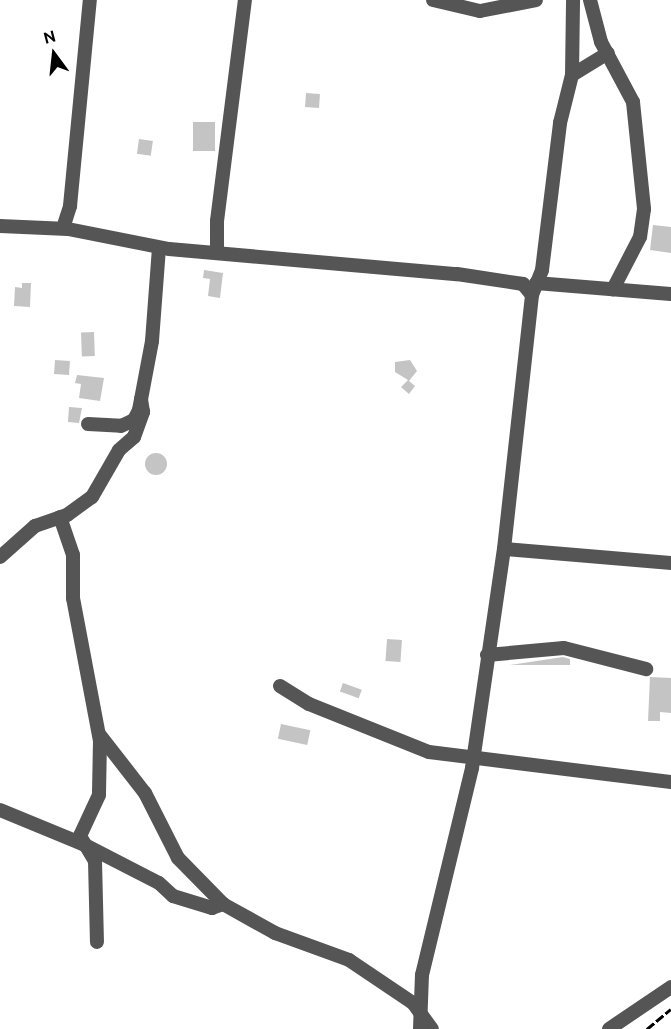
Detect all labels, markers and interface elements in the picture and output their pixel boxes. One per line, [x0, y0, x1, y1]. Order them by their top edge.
north arrow [24, 24, 84, 84]
text: N [41, 26, 57, 47]

